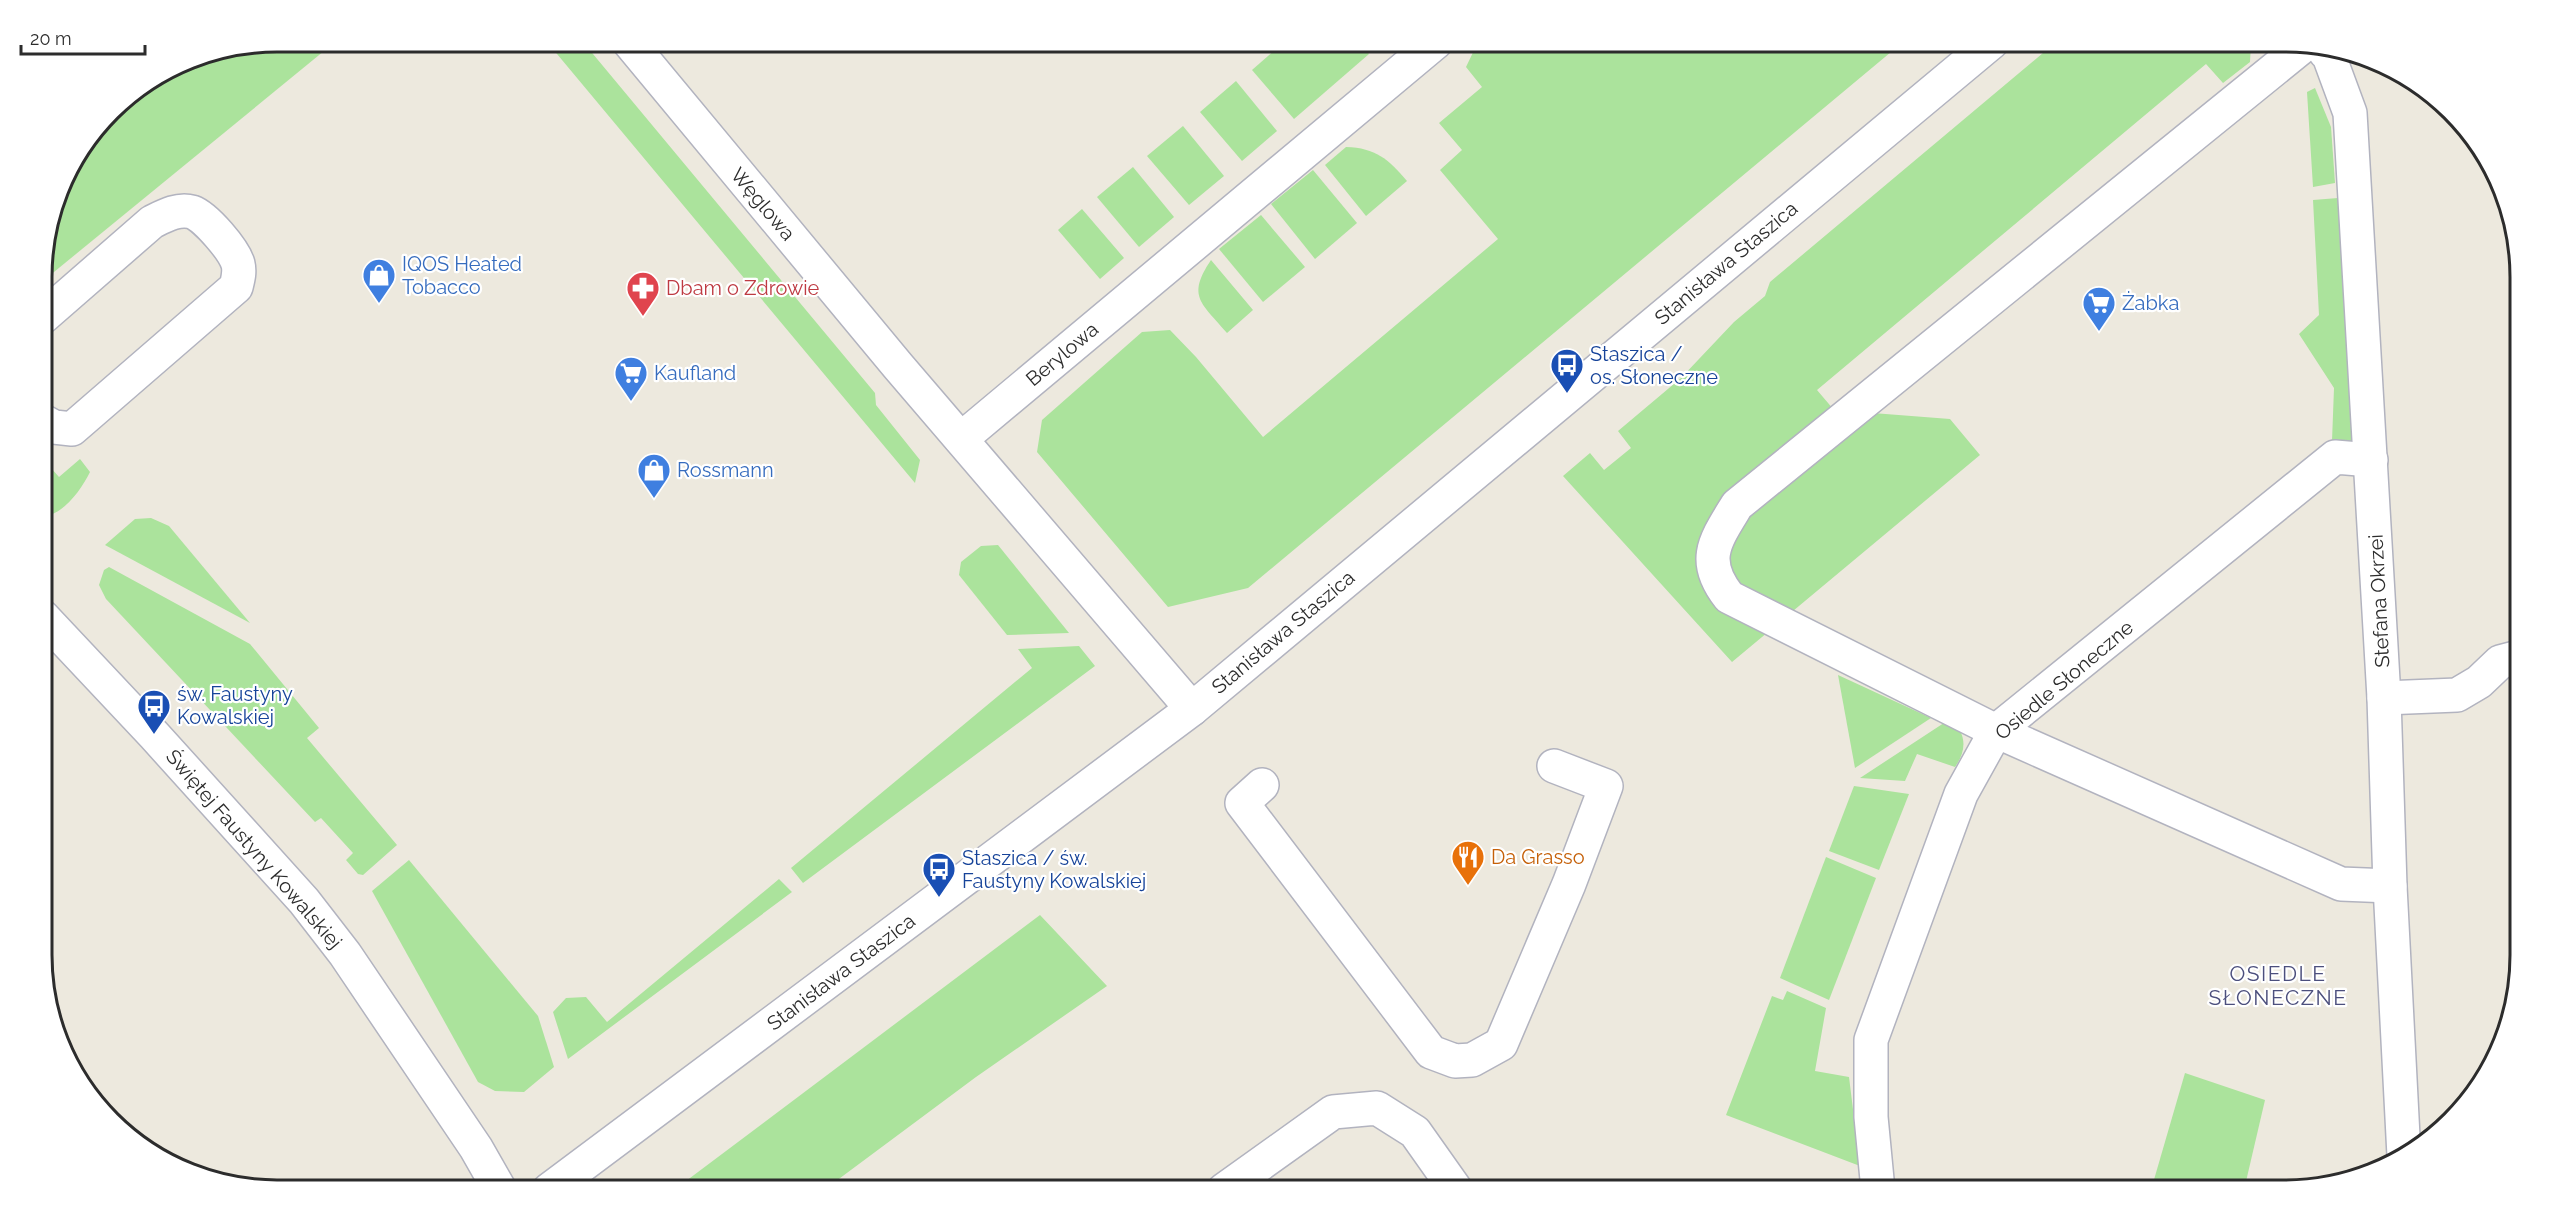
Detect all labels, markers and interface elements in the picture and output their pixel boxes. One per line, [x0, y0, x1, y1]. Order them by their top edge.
scale bar [21, 18, 146, 56]
text: 20 m [30, 28, 72, 49]
street label: Węglowa [726, 163, 800, 245]
street label: Stanisława Staszica [1650, 196, 1802, 330]
place label: IQOS Heated Tobacco [402, 252, 522, 299]
shop icon: IQOS Heated Tobacco [361, 257, 397, 304]
pharmacy icon: Dbam o Zdrowie [625, 270, 661, 317]
place label: Dbam o Zdrowie [666, 276, 820, 300]
supermarket icon: Żabka [2081, 285, 2117, 332]
place label: Żabka [2122, 290, 2179, 315]
street label: Berylowa [1021, 317, 1103, 391]
place label: Staszica / os. Słoneczne [1590, 342, 1718, 389]
bus stop icon: Staszica / os. Słoneczne [1549, 347, 1585, 394]
supermarket icon: Kaufland [613, 355, 649, 402]
place label: Kaufland [654, 361, 736, 385]
shop icon: Rossmann [636, 452, 672, 499]
place label: Rossmann [677, 458, 774, 482]
street label: Stefana Okrzei [2364, 534, 2394, 668]
street label: Stanisława Staszica [1207, 565, 1359, 699]
street label: Osiedle Słoneczne [1990, 615, 2138, 745]
place label: św. Faustyny Kowalskiej [177, 682, 293, 729]
bus stop icon: św. Faustyny Kowalskiej [136, 688, 172, 735]
street label: Świętej Faustyny Kowalskiej [161, 744, 348, 954]
restaurant icon: Da Grasso [1450, 839, 1486, 886]
place label: Da Grasso [1491, 845, 1585, 869]
place label: Staszica / św. Faustyny Kowalskiej [962, 846, 1146, 893]
bus stop icon: Staszica / św. Faustyny Kowalskiej [921, 851, 957, 898]
street label: Stanisława Staszica [762, 909, 920, 1035]
district label: OSIEDLE SŁONECZNE [2208, 961, 2348, 1010]

